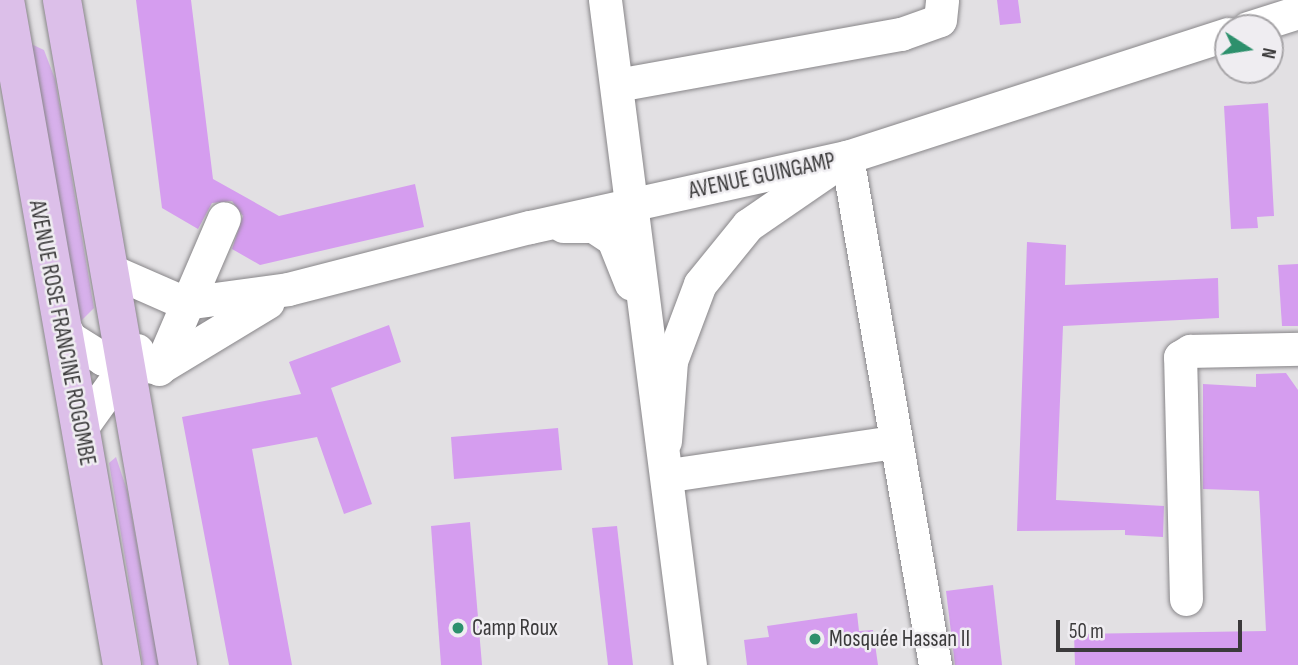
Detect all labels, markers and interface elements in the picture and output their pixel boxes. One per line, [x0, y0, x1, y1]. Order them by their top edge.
north arrow [1214, 14, 1284, 84]
text: N [1256, 46, 1280, 60]
street label: AVENUE GUINGAMP [686, 147, 838, 205]
street label: AVENUE ROSE FRANCINE ROGOMBE [23, 198, 101, 468]
scale bar [1060, 606, 1246, 650]
place label: Camp Roux [472, 614, 558, 642]
text: 50 m [1069, 619, 1104, 644]
marker: Camp Roux [450, 620, 466, 636]
place label: Mosquée Hassan II [829, 625, 970, 653]
marker: Mosquée Hassan II [807, 631, 823, 647]

